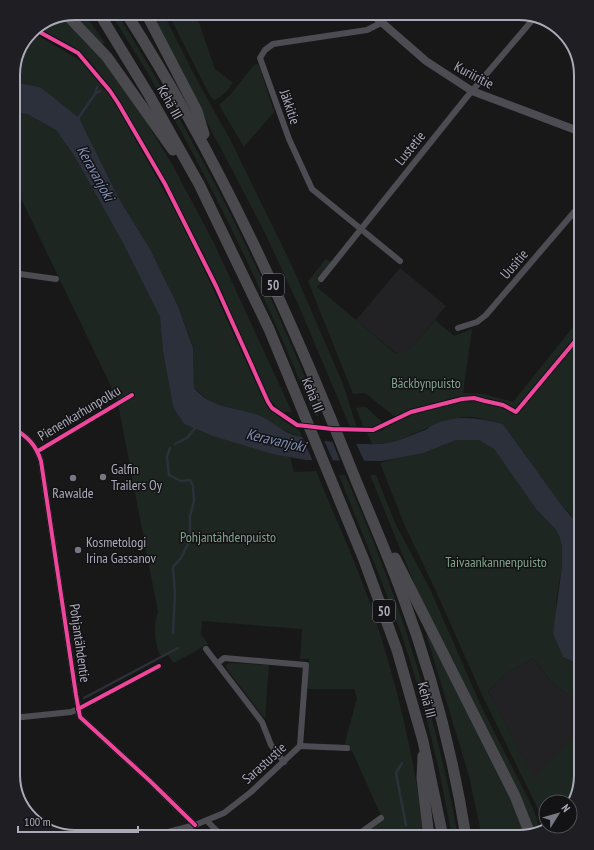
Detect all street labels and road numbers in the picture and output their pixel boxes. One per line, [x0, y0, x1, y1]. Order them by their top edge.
street label: Kuriiritie [451, 57, 497, 93]
street label: Kehä III [153, 82, 187, 122]
street label: Jäkkitie [275, 86, 304, 127]
street label: Lustetie [391, 127, 429, 169]
street label: Uusitie [496, 245, 532, 283]
road number: 50 [262, 274, 284, 296]
street label: Kehä III [298, 375, 328, 415]
street label: Pienenkarhunpolku [34, 381, 124, 445]
road number: 50 [373, 600, 395, 622]
street label: Pohjantähdentie [66, 603, 94, 684]
street label: Kehä III [414, 680, 440, 720]
street label: Sarastustie [238, 738, 290, 787]

